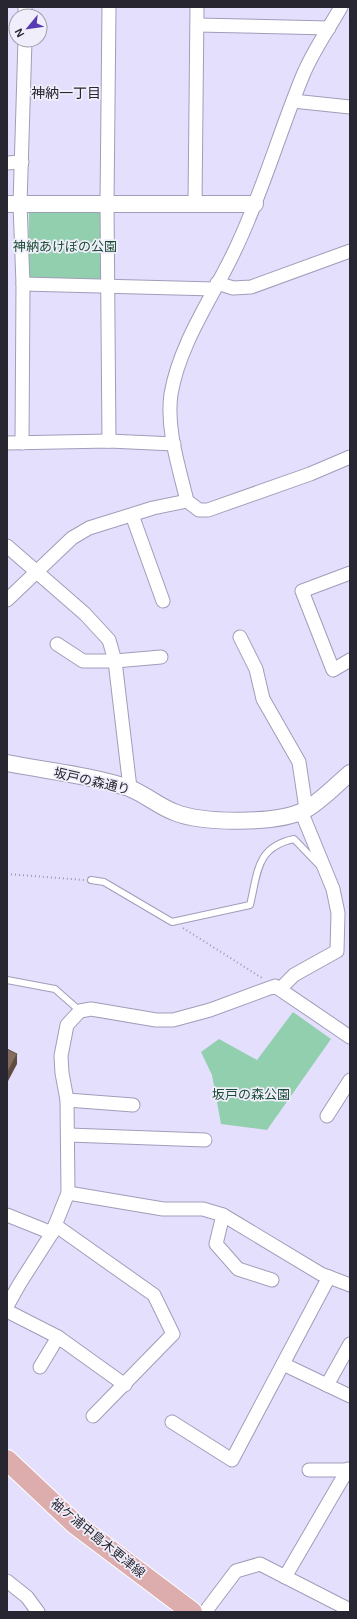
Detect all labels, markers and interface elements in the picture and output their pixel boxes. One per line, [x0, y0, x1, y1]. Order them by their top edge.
north arrow [8, 8, 48, 48]
text: N [12, 26, 26, 39]
district label: 神納一丁目 [31, 85, 101, 101]
park label: 神納あけぼの公園 [13, 239, 117, 254]
street label: 坂戸の森通り [52, 765, 132, 797]
park label: 坂戸の森公園 [212, 1087, 290, 1102]
street label: 袖ケ浦中島木更津線 [48, 1495, 148, 1581]

